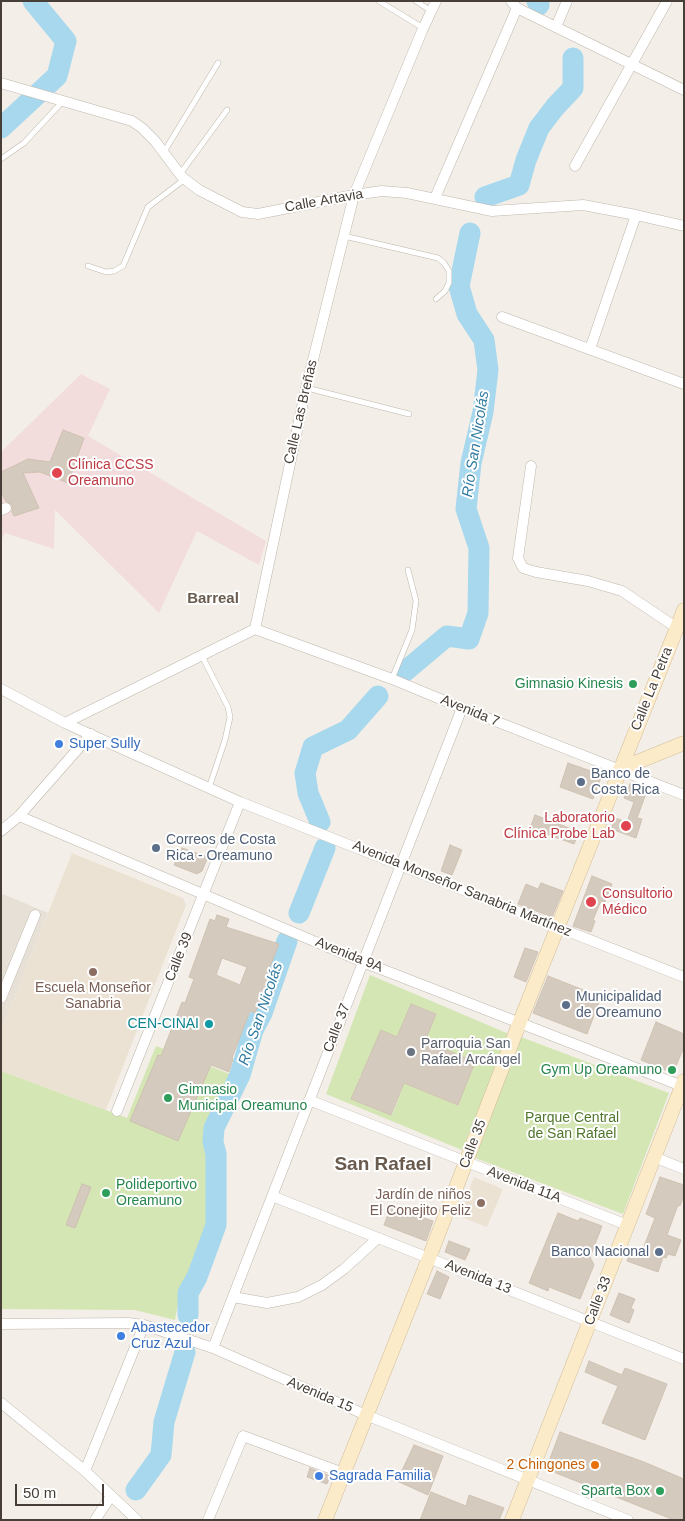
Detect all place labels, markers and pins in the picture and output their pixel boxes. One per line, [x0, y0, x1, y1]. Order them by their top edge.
place label: Clínica CCSS Oreamuno [68, 457, 154, 490]
marker: Clínica CCSS Oreamuno [50, 466, 64, 480]
place label: Gimnasio Kinesis [515, 676, 623, 692]
marker: Gimnasio Kinesis [627, 678, 639, 690]
place label: Super Sully [69, 736, 141, 752]
marker: Super Sully [53, 738, 65, 750]
place label: Banco de Costa Rica [591, 766, 659, 799]
marker: Banco de Costa Rica [575, 776, 587, 788]
place label: Laboratorio Clínica Probe Lab [504, 810, 615, 842]
marker: Laboratorio Clínica Probe Lab [619, 819, 633, 833]
place label: Correos de Costa Rica - Oreamuno [166, 832, 276, 864]
marker: Correos de Costa Rica - Oreamuno [150, 842, 162, 854]
place label: Consultorio Médico [602, 886, 673, 919]
marker: Consultorio Médico [584, 895, 598, 909]
marker: Escuela Monseñor Sanabria [87, 966, 99, 978]
place label: Escuela Monseñor Sanabria [35, 980, 151, 1012]
place label: Municipalidad de Oreamuno [576, 989, 662, 1022]
marker: Municipalidad de Oreamuno [560, 999, 572, 1011]
place label: CEN-CINAI [127, 1016, 199, 1032]
marker: CEN-CINAI [203, 1018, 215, 1030]
place label: Parroquia San Rafael Arcángel [421, 1036, 521, 1068]
marker: Parroquia San Rafael Arcángel [405, 1046, 417, 1058]
place label: Gym Up Oreamuno [541, 1062, 662, 1078]
marker: Gym Up Oreamuno [666, 1064, 678, 1076]
place label: Gimnasio Municipal Oreamuno [178, 1082, 307, 1114]
marker: Gimnasio Municipal Oreamuno [162, 1092, 174, 1104]
place label: Polideportivo Oreamuno [116, 1177, 197, 1210]
marker: Polideportivo Oreamuno [100, 1187, 112, 1199]
place label: Jardín de niños El Conejito Feliz [370, 1187, 471, 1220]
marker: Jardín de niños El Conejito Feliz [475, 1197, 487, 1209]
place label: Banco Nacional [551, 1244, 649, 1260]
marker: Banco Nacional [653, 1246, 665, 1258]
place label: Abastecedor Cruz Azul [131, 1320, 210, 1352]
marker: Abastecedor Cruz Azul [115, 1330, 127, 1342]
place label: 2 Chingones [506, 1457, 585, 1473]
marker: 2 Chingones [589, 1459, 601, 1471]
place label: Sagrada Familia [329, 1468, 431, 1484]
marker: Sagrada Familia [313, 1470, 325, 1482]
place label: Sparta Box [581, 1483, 650, 1499]
marker: Sparta Box [654, 1485, 666, 1497]

